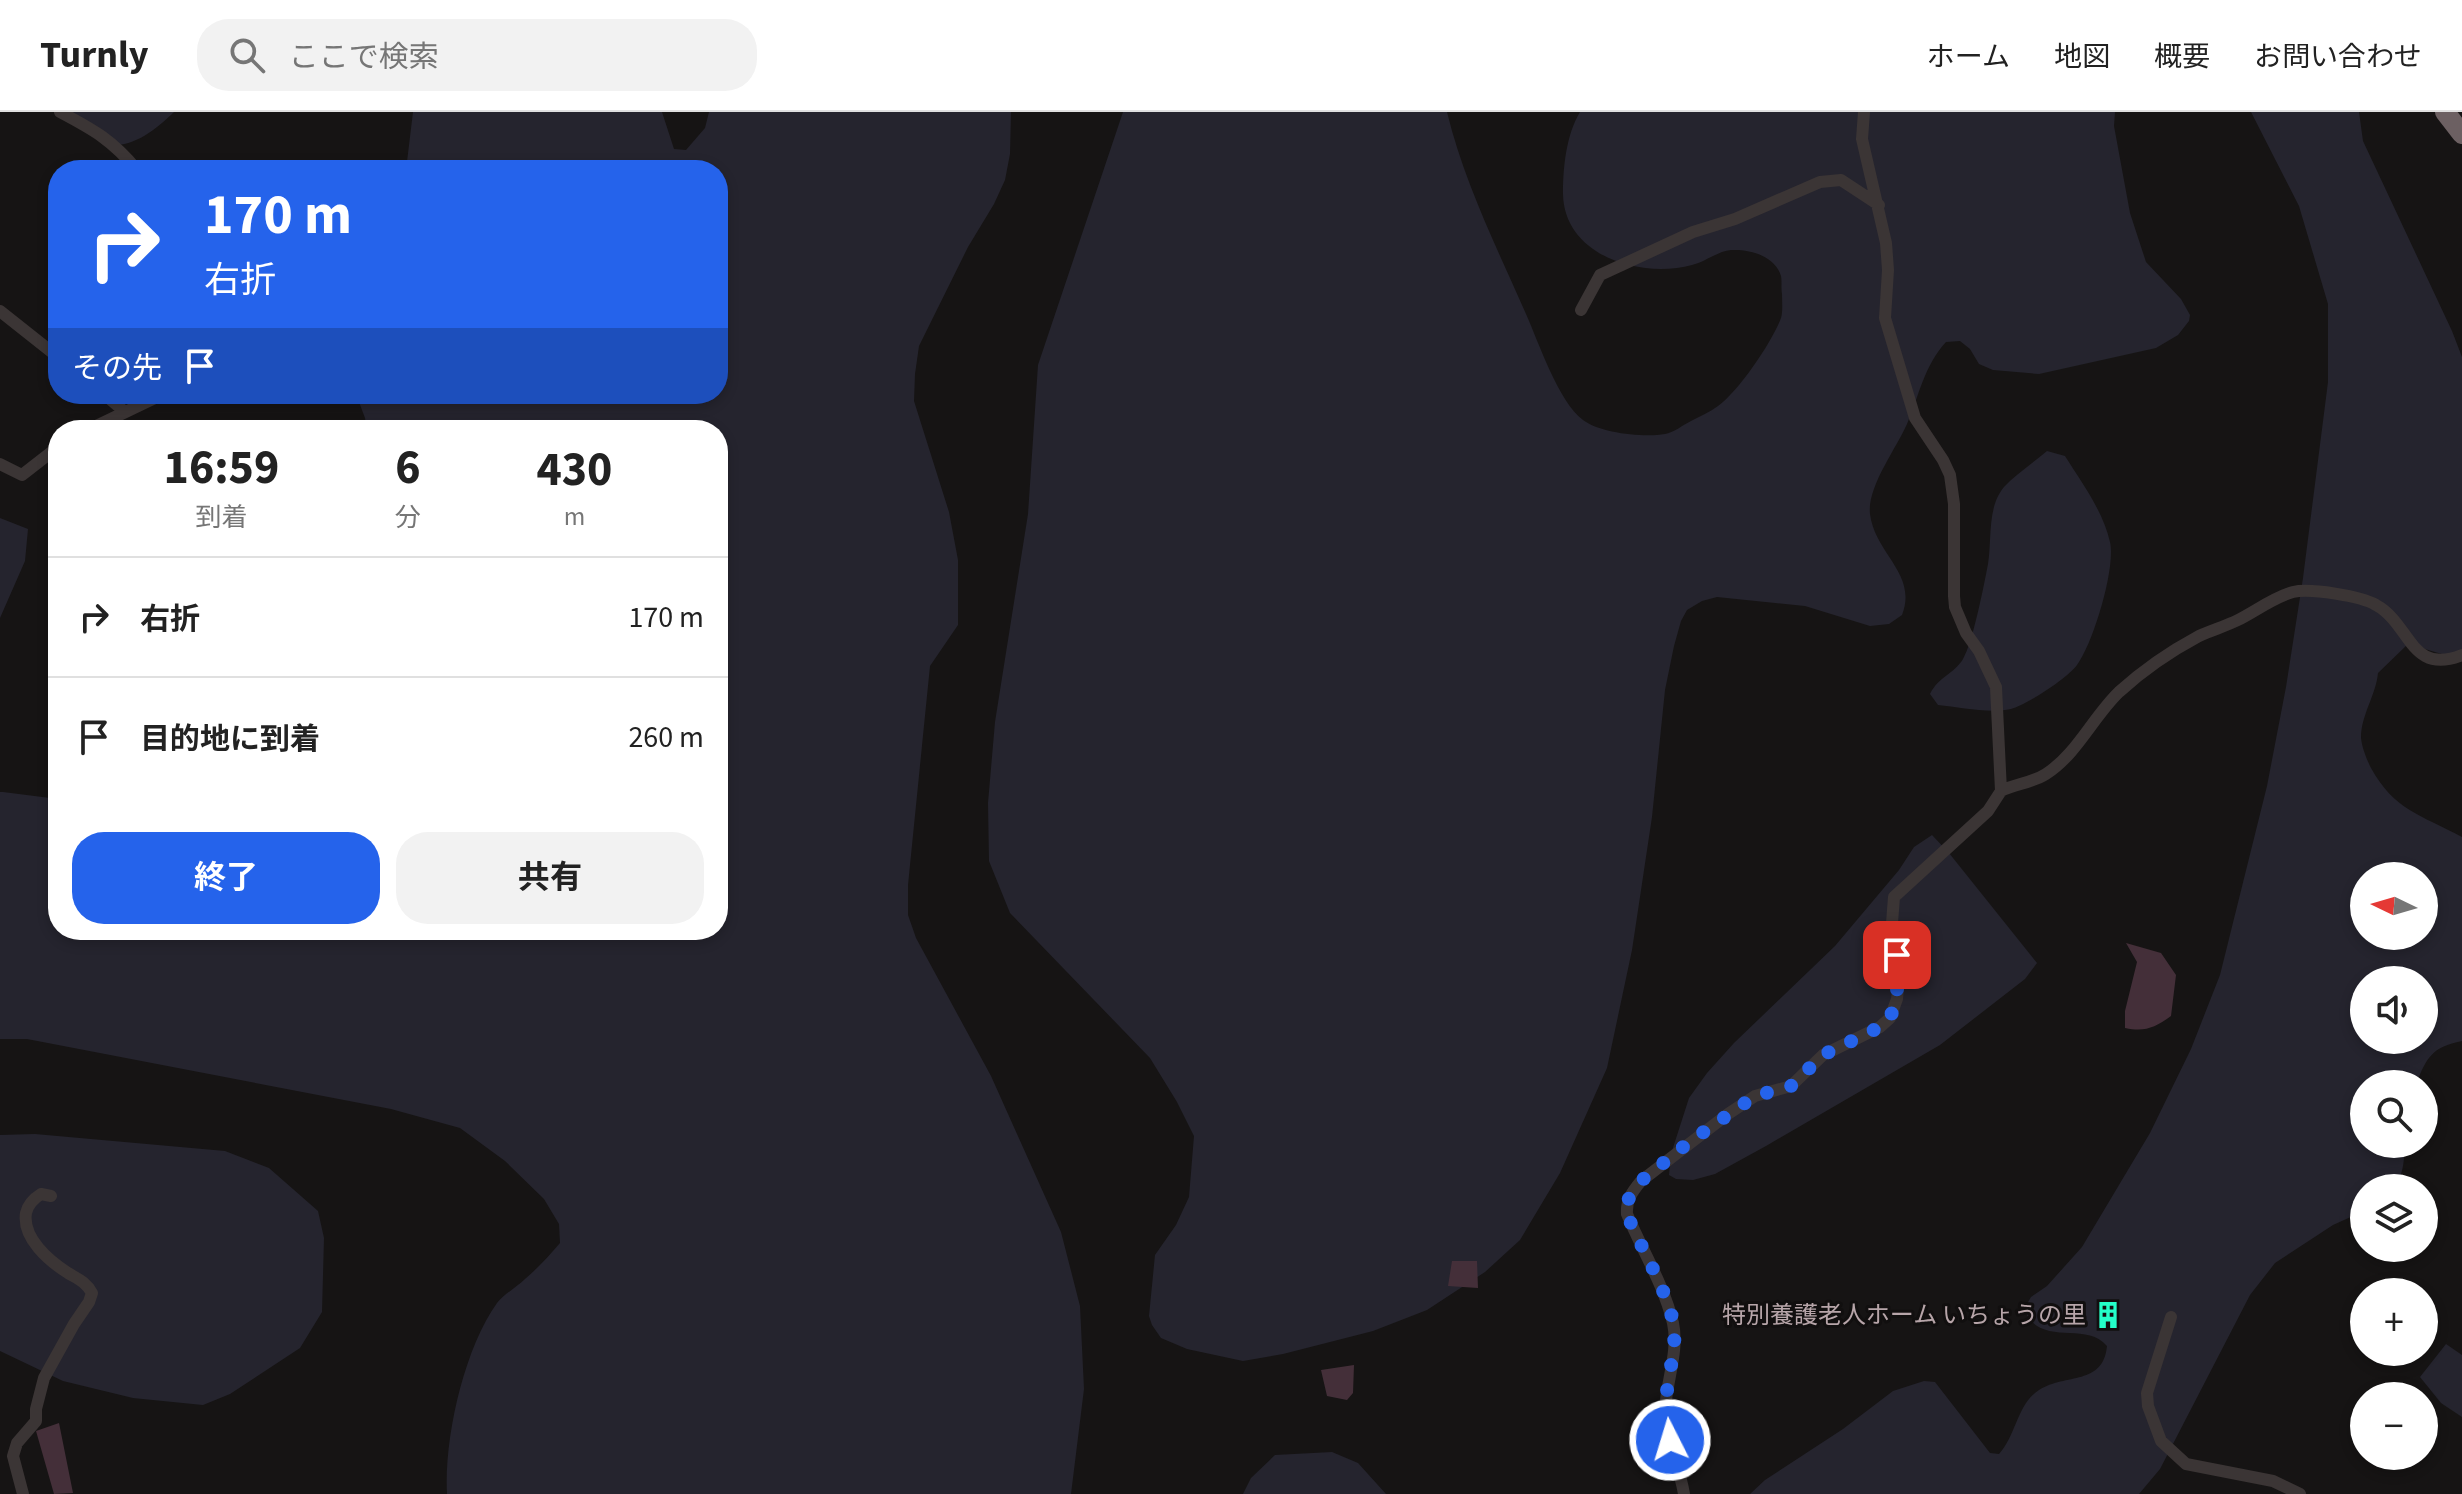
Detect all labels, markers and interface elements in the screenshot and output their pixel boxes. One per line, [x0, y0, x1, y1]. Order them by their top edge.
search box [197, 19, 757, 91]
text: Turnly [40, 28, 149, 82]
icon: search [225, 33, 269, 77]
text: ここで検索 [289, 36, 439, 79]
text: ホーム [1927, 37, 2010, 77]
text: 地図 [2054, 37, 2110, 77]
text: 概要 [2154, 37, 2210, 77]
text: お問い合わせ [2254, 37, 2422, 77]
text: 170 m [204, 176, 352, 255]
icon: right [72, 192, 176, 296]
text: 右折 [204, 255, 276, 306]
icon: arrive [178, 344, 222, 388]
text: その先 [72, 347, 162, 390]
text: 16:59 [164, 434, 279, 502]
text: 6 [395, 434, 421, 502]
text: 430 [536, 436, 612, 504]
text: m [564, 498, 585, 535]
text: 到着 [195, 499, 247, 536]
text: 分 [395, 499, 421, 536]
icon: right [72, 595, 116, 639]
text: 170 m [628, 596, 704, 639]
text: 右折 [140, 598, 200, 641]
icon: arrive [72, 715, 116, 759]
text: 260 m [628, 716, 704, 759]
text: 目的地に到着 [140, 718, 320, 761]
button: 終了 [72, 832, 380, 924]
button: 共有 [396, 832, 704, 924]
north arrow [2350, 862, 2438, 950]
map controls [2350, 862, 2438, 1470]
pin [1863, 921, 1931, 989]
icon: arrive [1875, 933, 1919, 977]
button: sound [2350, 966, 2438, 1054]
button: search [2350, 1070, 2438, 1158]
button: layers [2350, 1174, 2438, 1262]
button: + [2350, 1278, 2438, 1366]
place label: 特別養護老人ホーム いちょうの里 [1722, 1298, 2086, 1333]
building icon: 特別養護老人ホーム いちょうの里 [2093, 1300, 2123, 1330]
button: − [2350, 1382, 2438, 1470]
position arrow [1628, 1398, 1712, 1482]

